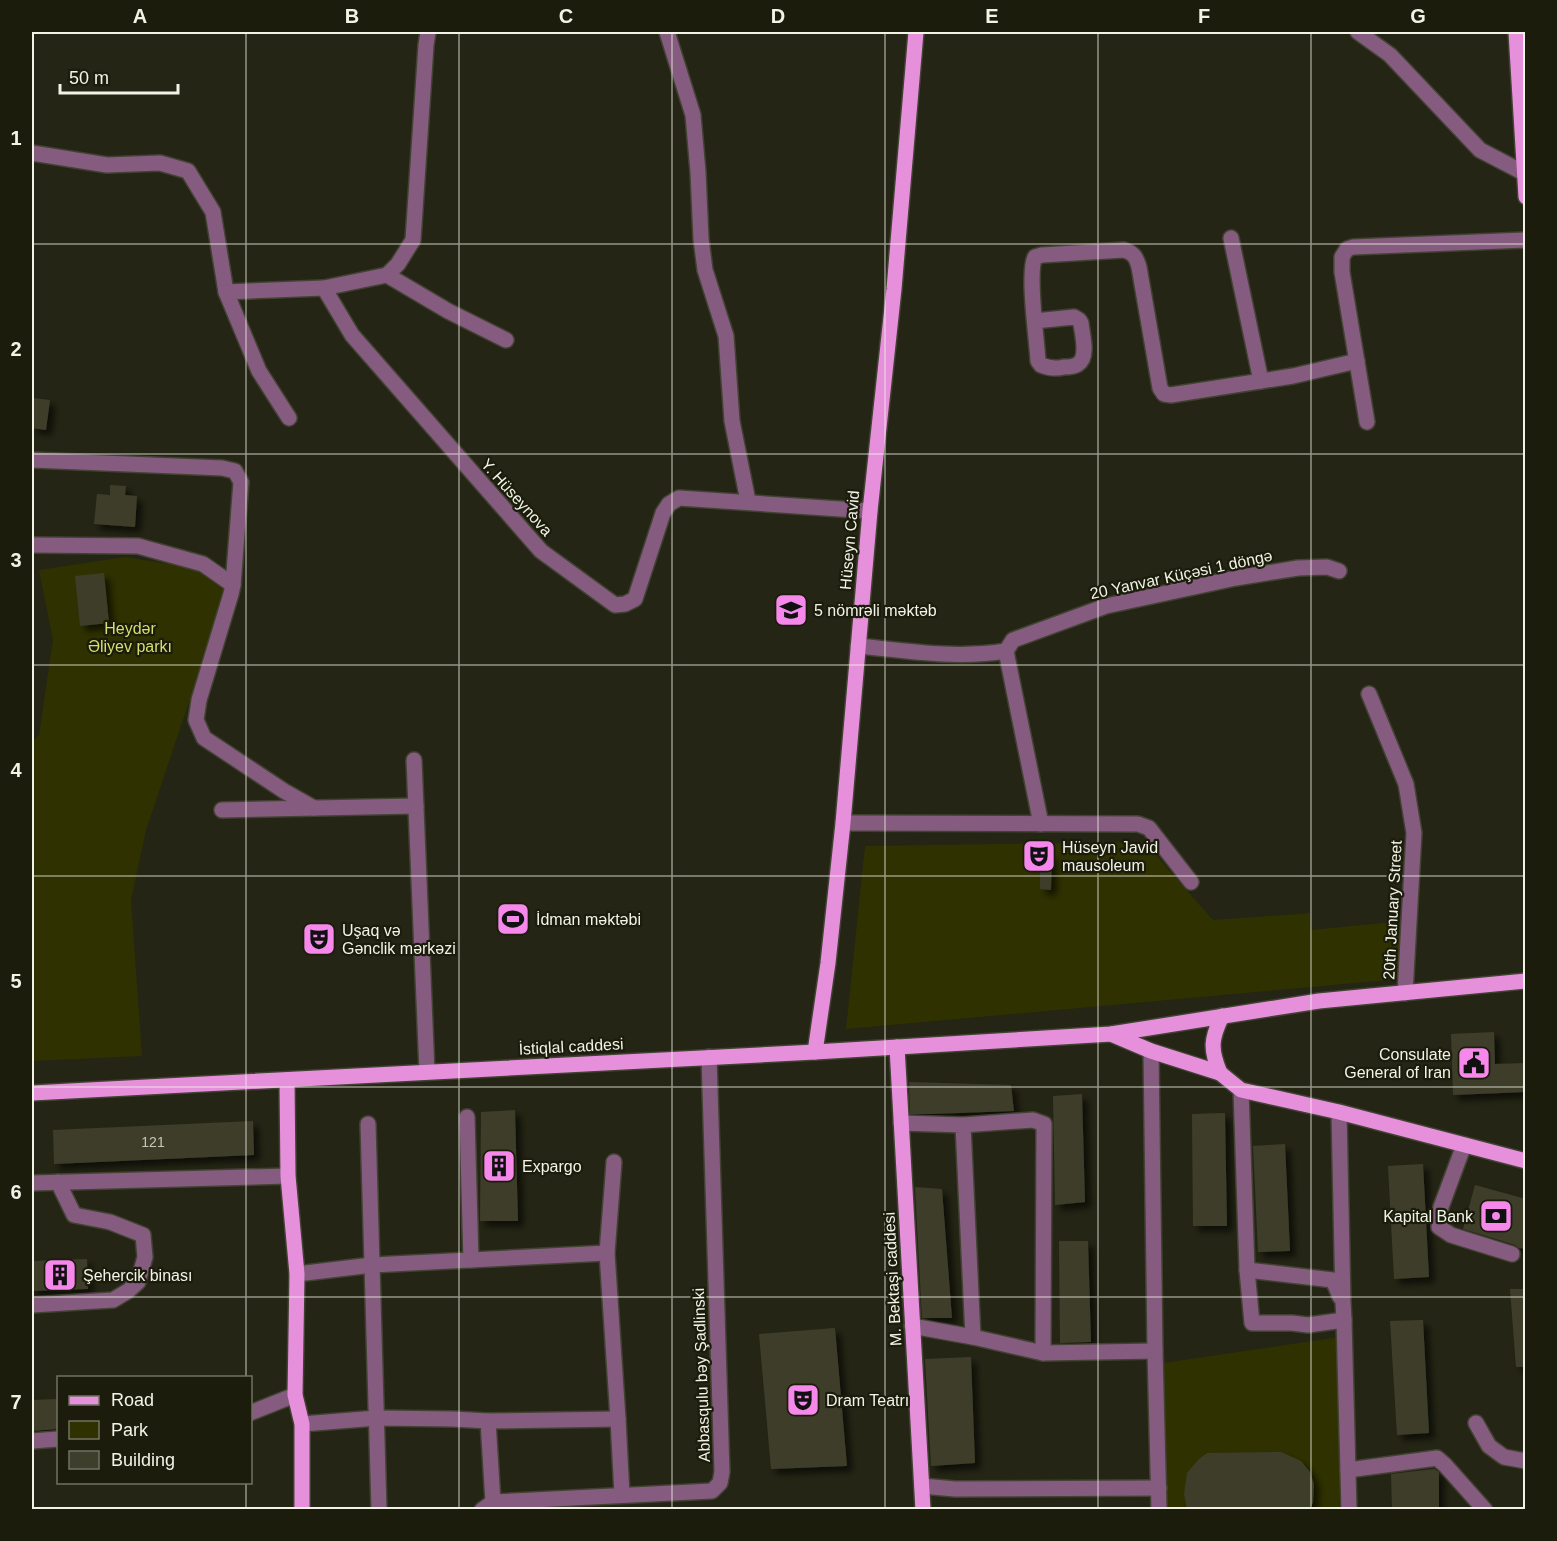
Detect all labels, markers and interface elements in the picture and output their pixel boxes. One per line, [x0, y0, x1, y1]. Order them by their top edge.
text: A [133, 5, 147, 27]
text: B [345, 5, 359, 27]
text: C [559, 5, 573, 27]
text: D [771, 5, 785, 27]
text: E [985, 5, 999, 27]
text: F [1198, 5, 1210, 27]
text: G [1410, 5, 1426, 27]
scale bar [60, 57, 178, 95]
text: 50 m [69, 68, 109, 88]
text: 1 [10, 127, 22, 149]
text: 2 [10, 338, 22, 360]
street label: Y. Hüseynova [478, 455, 556, 539]
street label: Hüseyn Cavid [837, 490, 862, 590]
street label: 20 Yanvar Küçəsi 1 döngə [1088, 547, 1274, 602]
text: 3 [10, 549, 22, 571]
school or university icon: 5 nömrəli məktəb [773, 592, 809, 628]
place label: 5 nömrəli məktəb [814, 602, 937, 619]
park label: Heydər Əliyev parkı [88, 620, 172, 655]
text: 4 [10, 759, 22, 781]
theatre icon: Hüseyn Javid mausoleum [1021, 838, 1057, 874]
place label: Hüseyn Javid mausoleum [1062, 839, 1158, 874]
street label: 20th January Street [1380, 839, 1405, 980]
sports icon: İdman məktəbi [495, 901, 531, 937]
place label: İdman məktəbi [536, 910, 641, 928]
theatre icon: Uşaq və Gənclik mərkəzi [301, 921, 337, 957]
place label: Uşaq və Gənclik mərkəzi [342, 922, 456, 957]
text: 5 [10, 970, 22, 992]
street label: İstiqlal caddesi [518, 1034, 624, 1058]
public building icon: Consulate General of Iran [1456, 1045, 1492, 1081]
place label: Consulate General of Iran [1344, 1046, 1451, 1081]
house number: 121 [141, 1134, 165, 1150]
building icon: Expargo [481, 1148, 517, 1184]
place label: Expargo [522, 1158, 582, 1175]
text: 6 [10, 1181, 22, 1203]
bank icon: Kapital Bank [1478, 1198, 1514, 1234]
place label: Kapital Bank [1383, 1208, 1474, 1225]
street label: M. Bektaşi caddesi [880, 1211, 905, 1346]
building icon: Şehercik binası [42, 1257, 78, 1293]
place label: Şehercik binası [83, 1267, 192, 1284]
street label: Abbasqulu bəy Şadlinski [690, 1288, 713, 1462]
legend [57, 1376, 252, 1484]
theatre icon: Dram Teatrı [785, 1382, 821, 1418]
text: Road [111, 1390, 154, 1410]
text: 7 [10, 1391, 22, 1413]
place label: Dram Teatrı [826, 1392, 909, 1409]
text: Park [111, 1420, 149, 1440]
text: Building [111, 1450, 175, 1470]

